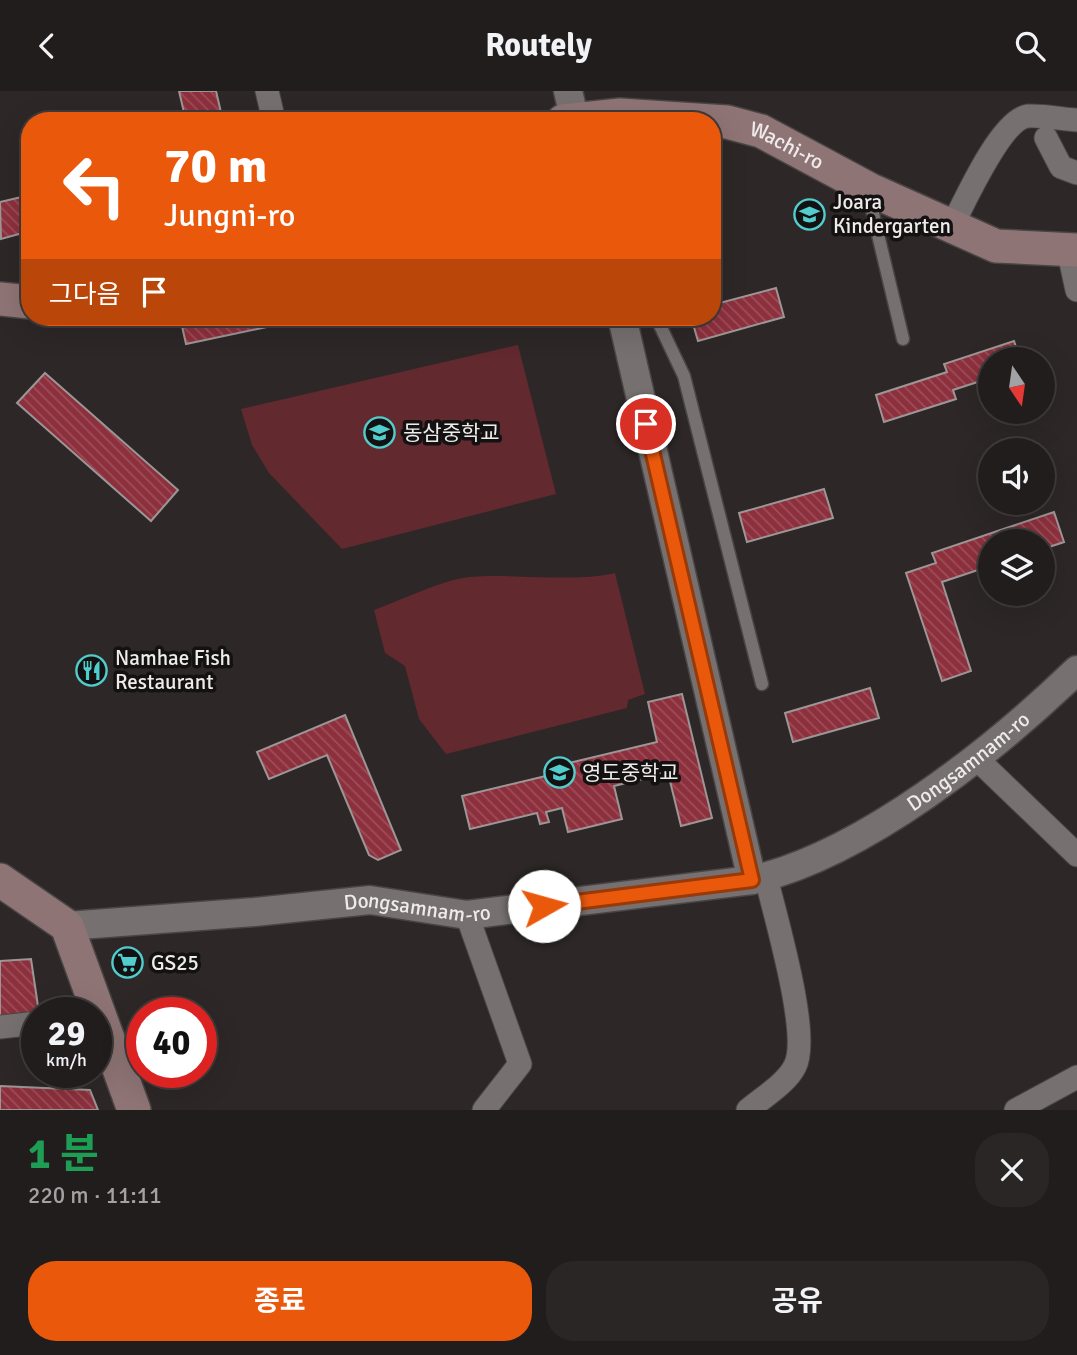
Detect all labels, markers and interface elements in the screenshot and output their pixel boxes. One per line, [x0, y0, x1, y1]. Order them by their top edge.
text: Routely [485, 26, 592, 65]
icon: back [28, 27, 66, 65]
icon: search [1011, 27, 1049, 65]
street label: Wachi-ro [747, 116, 828, 175]
text: 70 m [164, 136, 267, 196]
icon: left [49, 140, 140, 231]
place label: Joara Kindergarten [833, 189, 951, 239]
text: Jungni-ro [164, 196, 295, 235]
school or university icon: Joara Kindergarten [793, 197, 827, 231]
icon: arrive [135, 273, 173, 311]
text: 그다음 [49, 279, 121, 311]
north arrow [978, 347, 1055, 423]
map controls [978, 347, 1055, 606]
pin [616, 394, 676, 454]
icon: arrive [627, 405, 665, 443]
school or university icon: 동삼중학교 [363, 416, 397, 450]
place label: 동삼중학교 [403, 420, 500, 446]
button: sound [978, 438, 1055, 515]
button: layers [978, 529, 1055, 606]
place label: Namhae Fish Restaurant [115, 645, 231, 695]
restaurant icon: Namhae Fish Restaurant [75, 653, 109, 687]
street label: Dongsamnam-ro [902, 706, 1035, 817]
school or university icon: 영도중학교 [542, 756, 576, 790]
place label: 영도중학교 [582, 760, 679, 786]
position arrow [507, 869, 581, 943]
street label: Dongsamnam-ro [343, 887, 492, 928]
supermarket icon: GS25 [111, 946, 145, 980]
place label: GS25 [151, 950, 199, 976]
speed limit sign: 40 [126, 997, 217, 1088]
text: 29 [48, 1012, 85, 1055]
text: km/h [46, 1049, 87, 1071]
text: 1 분 [28, 1129, 99, 1180]
button: close [975, 1133, 1049, 1207]
text: 220 m · 11:11 [28, 1181, 162, 1210]
button: 종료 [28, 1261, 532, 1341]
button: 공유 [546, 1261, 1049, 1341]

